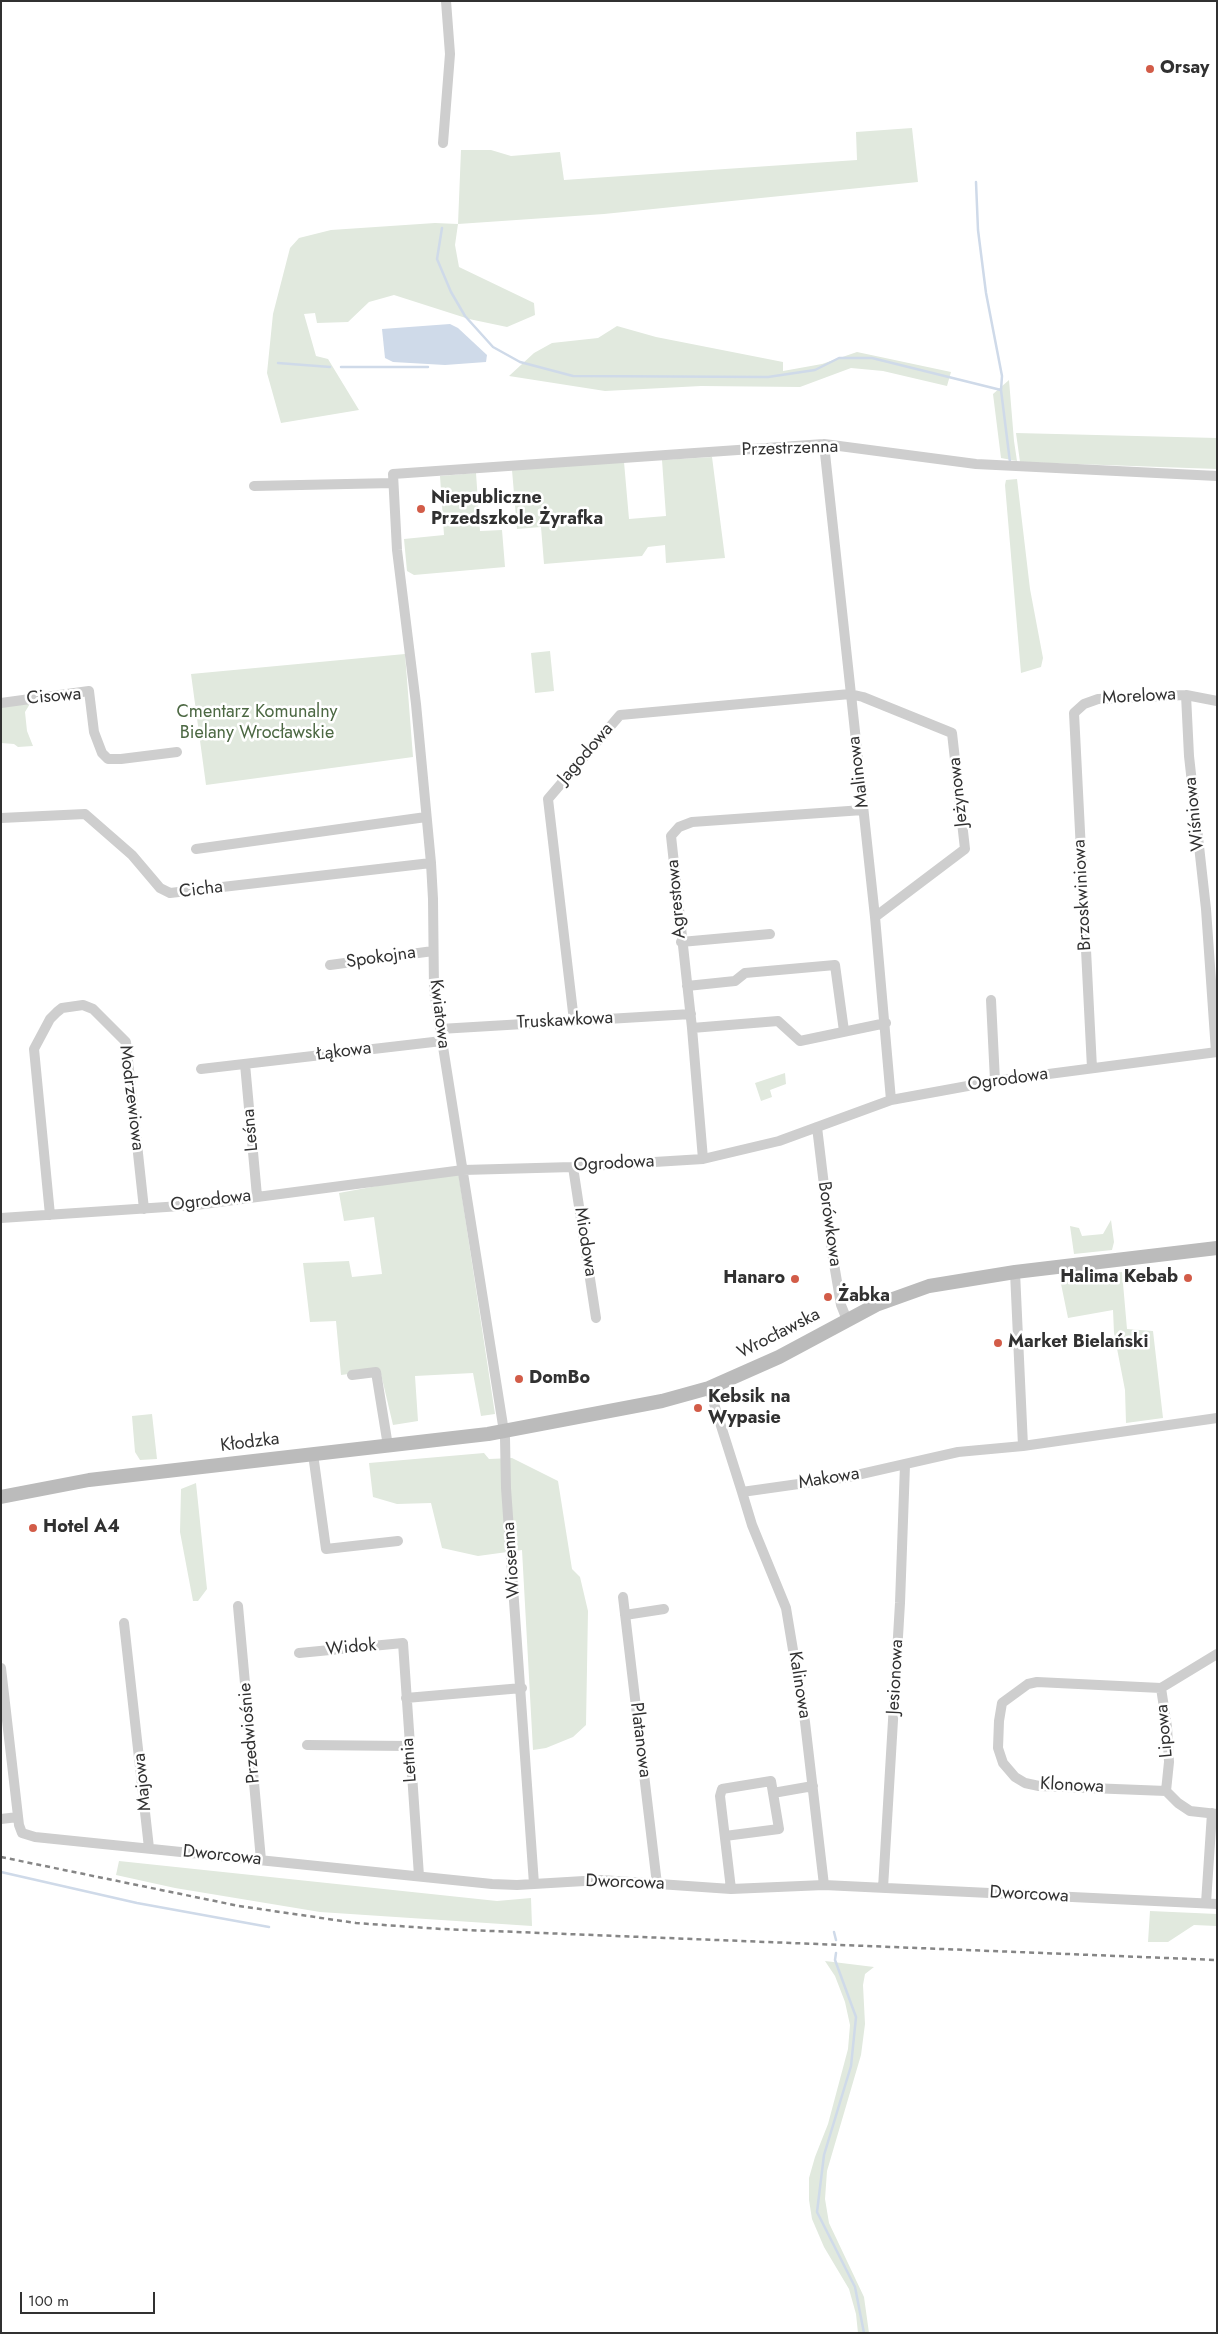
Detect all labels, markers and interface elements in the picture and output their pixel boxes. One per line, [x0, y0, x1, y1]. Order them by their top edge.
place label: Orsay [1160, 58, 1209, 80]
marker: Orsay [1144, 63, 1156, 75]
street label: Przestrzenna [741, 437, 839, 461]
place label: Niepubliczne Przedszkole Żyrafka [431, 488, 603, 530]
marker: Niepubliczne Przedszkole Żyrafka [415, 503, 427, 515]
street label: Cisowa [26, 684, 82, 710]
street label: Morelowa [1101, 684, 1177, 710]
park label: Cmentarz Komunalny Bielany Wrocławskie [177, 702, 337, 744]
street label: Jagodowa [554, 719, 618, 789]
street label: Malinowa [844, 735, 874, 809]
street label: Jeżynowa [945, 756, 973, 828]
street label: Wiśniowa [1180, 776, 1210, 852]
street label: Brzoskwiniowa [1069, 839, 1097, 951]
street label: Agrestowa [663, 859, 691, 939]
street label: Cicha [178, 877, 224, 903]
street label: Spokojna [345, 942, 417, 974]
street label: Kwiatowa [424, 978, 454, 1050]
street label: Truskawkowa [516, 1008, 614, 1034]
street label: Łąkowa [315, 1038, 373, 1066]
street label: Modrzewiowa [114, 1044, 148, 1152]
street label: Ogrodowa [966, 1064, 1050, 1096]
street label: Leśna [238, 1108, 264, 1152]
street label: Ogrodowa [573, 1151, 655, 1177]
street label: Borówkowa [812, 1180, 846, 1268]
street label: Ogrodowa [170, 1185, 252, 1217]
street label: Miodowa [569, 1206, 601, 1278]
place label: Halima Kebab [1060, 1267, 1178, 1289]
place label: Hanaro [723, 1268, 785, 1290]
marker: Halima Kebab [1182, 1272, 1194, 1284]
marker: Hanaro [789, 1273, 801, 1285]
place label: Żabka [838, 1286, 890, 1308]
marker: Żabka [822, 1291, 834, 1303]
street label: Wrocławska [734, 1304, 824, 1364]
place label: Market Bielański [1008, 1332, 1148, 1354]
marker: Market Bielański [992, 1337, 1004, 1349]
place label: DomBo [529, 1368, 590, 1390]
marker: DomBo [513, 1373, 525, 1385]
place label: Kebsik na Wypasie [708, 1387, 790, 1430]
marker: Kebsik na Wypasie [692, 1402, 704, 1414]
street label: Kłodzka [219, 1429, 281, 1457]
street label: Makowa [797, 1464, 861, 1494]
place label: Hotel A4 [43, 1517, 120, 1539]
street label: Wiosenna [499, 1521, 525, 1599]
marker: Hotel A4 [27, 1522, 39, 1534]
street label: Widok [325, 1635, 377, 1661]
street label: Jesionowa [883, 1639, 909, 1715]
street label: Kalinowa [783, 1650, 815, 1720]
street label: Przedwiośnie [235, 1682, 265, 1784]
street label: Platanowa [625, 1701, 655, 1779]
street label: Lipowa [1152, 1703, 1178, 1759]
street label: Letnia [398, 1737, 422, 1783]
street label: Majowa [129, 1752, 157, 1812]
street label: Klonowa [1039, 1774, 1105, 1798]
street label: Dworcowa [181, 1841, 263, 1871]
street label: Dworcowa [585, 1871, 665, 1895]
street label: Dworcowa [989, 1882, 1069, 1908]
scale bar [22, 2282, 158, 2314]
text: 100 m [28, 2290, 69, 2312]

